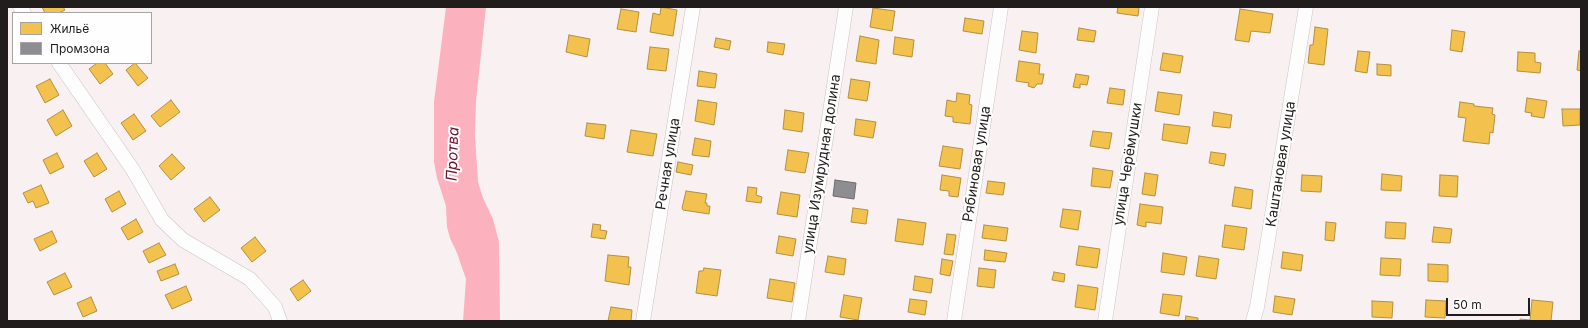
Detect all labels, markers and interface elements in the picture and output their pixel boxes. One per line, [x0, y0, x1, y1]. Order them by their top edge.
legend [12, 12, 152, 64]
text: Жильё [50, 21, 89, 36]
text: Промзона [50, 41, 110, 56]
street label: улица Изумрудная долина [800, 73, 844, 255]
street label: Каштановая улица [1263, 100, 1299, 228]
street label: улица Черёмушки [1110, 101, 1146, 227]
street label: Рябиновая улица [960, 105, 994, 223]
street label: Речная улица [652, 117, 684, 211]
water label: Протва [443, 127, 463, 181]
scale bar [1448, 290, 1532, 316]
text: 50 m [1453, 297, 1482, 312]

